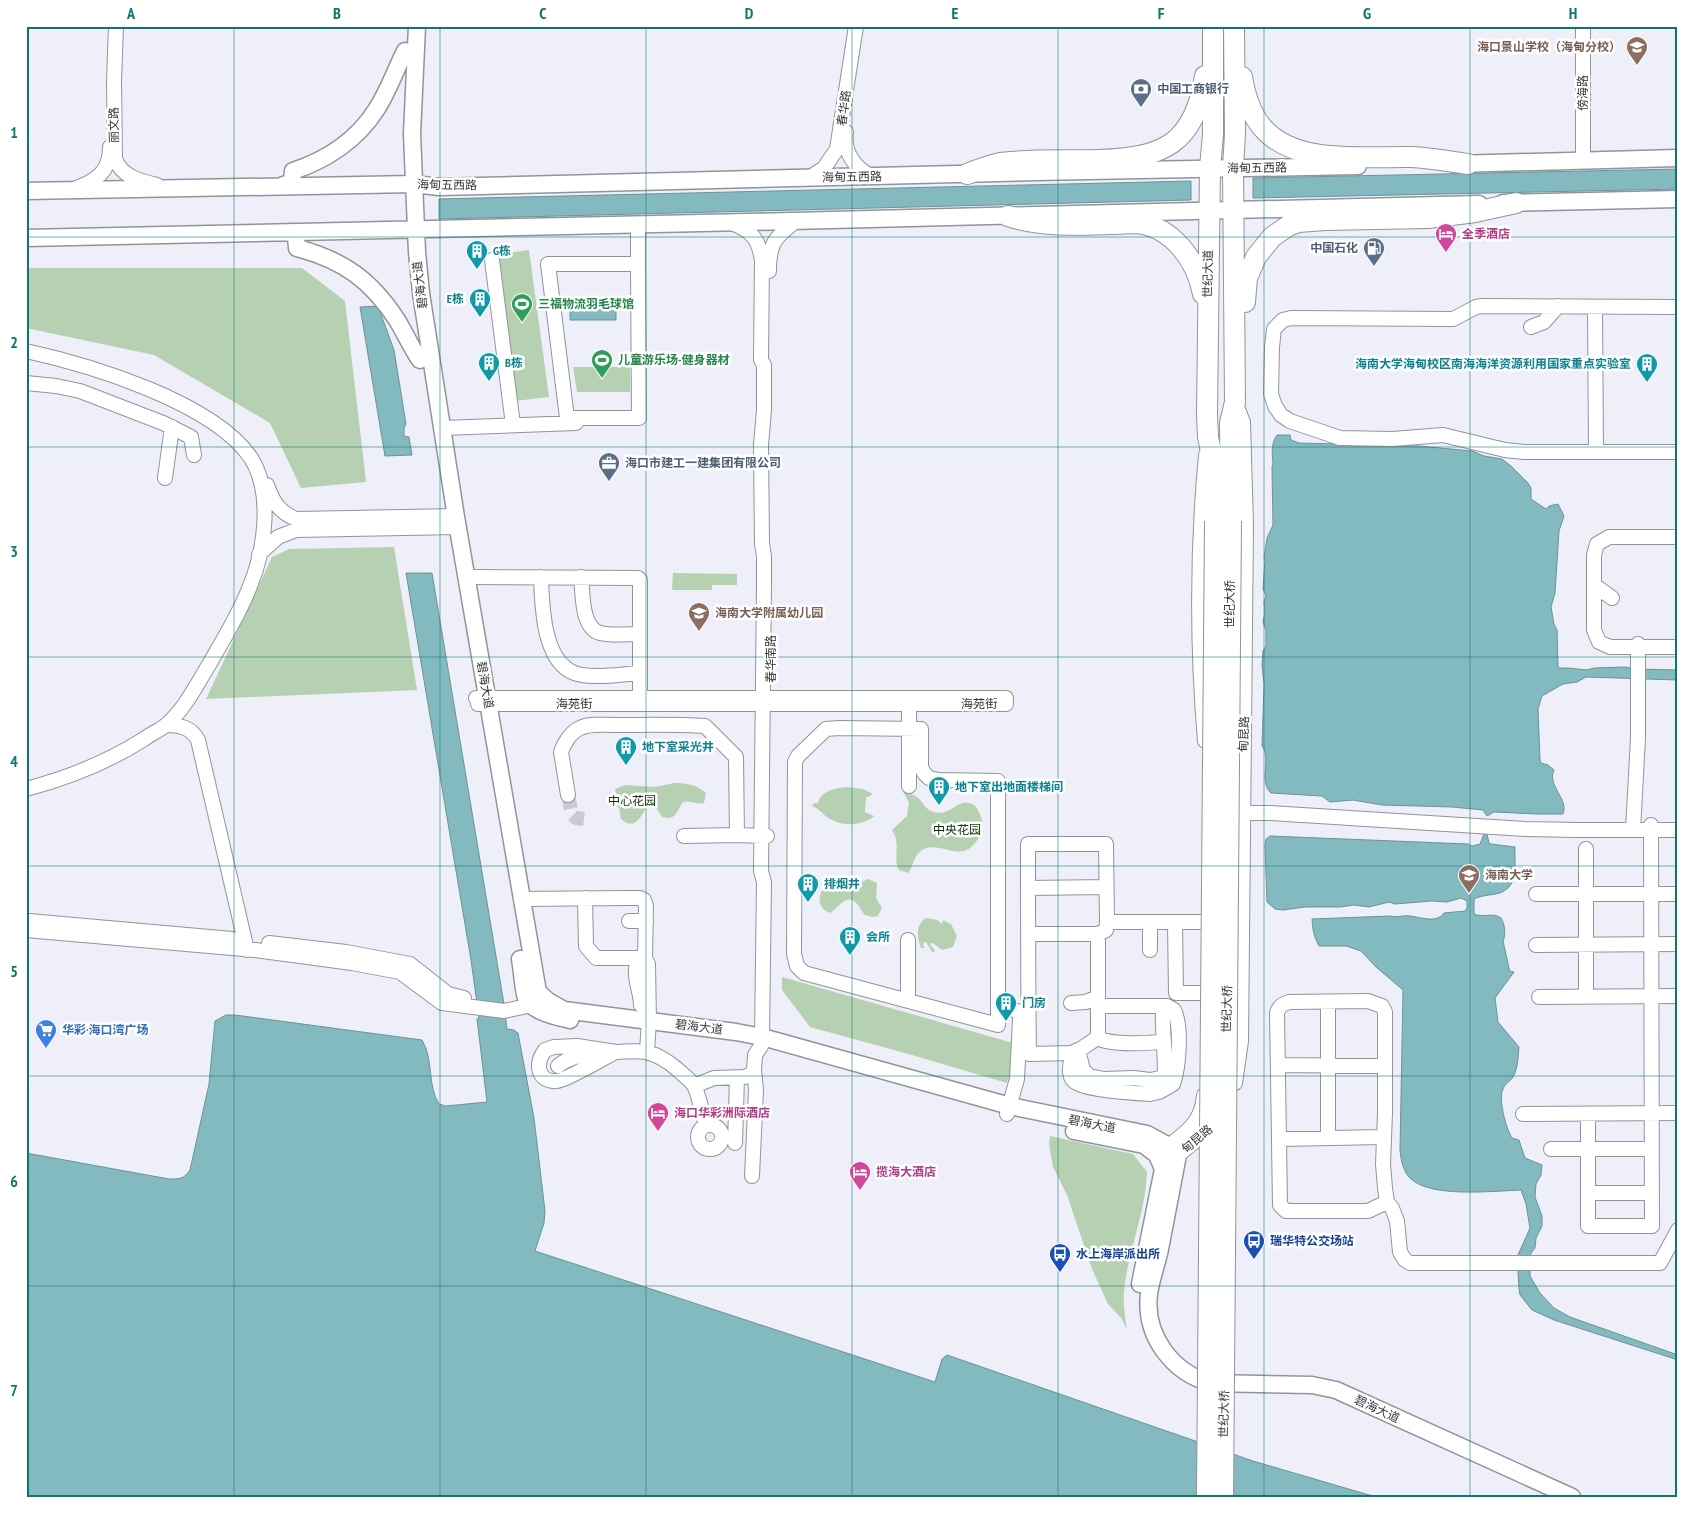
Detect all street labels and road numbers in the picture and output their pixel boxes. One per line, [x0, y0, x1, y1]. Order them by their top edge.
street label: 傍海路 [1575, 75, 1590, 111]
street label: 春华路 [834, 89, 853, 127]
street label: 丽文路 [106, 107, 121, 143]
street label: 海甸五西路 [1227, 159, 1287, 176]
street label: 海甸五西路 [822, 168, 882, 185]
street label: 海甸五西路 [417, 176, 477, 193]
street label: 世纪大道 [1200, 250, 1215, 298]
street label: 碧海大道 [409, 260, 430, 310]
street label: 世纪大桥 [1222, 580, 1237, 628]
street label: 春华南路 [763, 635, 778, 683]
street label: 碧海大道 [474, 660, 497, 710]
street label: 海苑街 [556, 696, 592, 711]
street label: 海苑街 [961, 696, 997, 711]
street label: 甸昆路 [1235, 716, 1252, 752]
street label: 世纪大桥 [1219, 985, 1234, 1033]
street label: 碧海大道 [674, 1016, 724, 1037]
street label: 碧海大道 [1067, 1112, 1117, 1135]
street label: 甸昆路 [1178, 1121, 1215, 1156]
street label: 世纪大桥 [1216, 1390, 1231, 1438]
street label: 碧海大道 [1352, 1392, 1402, 1425]

